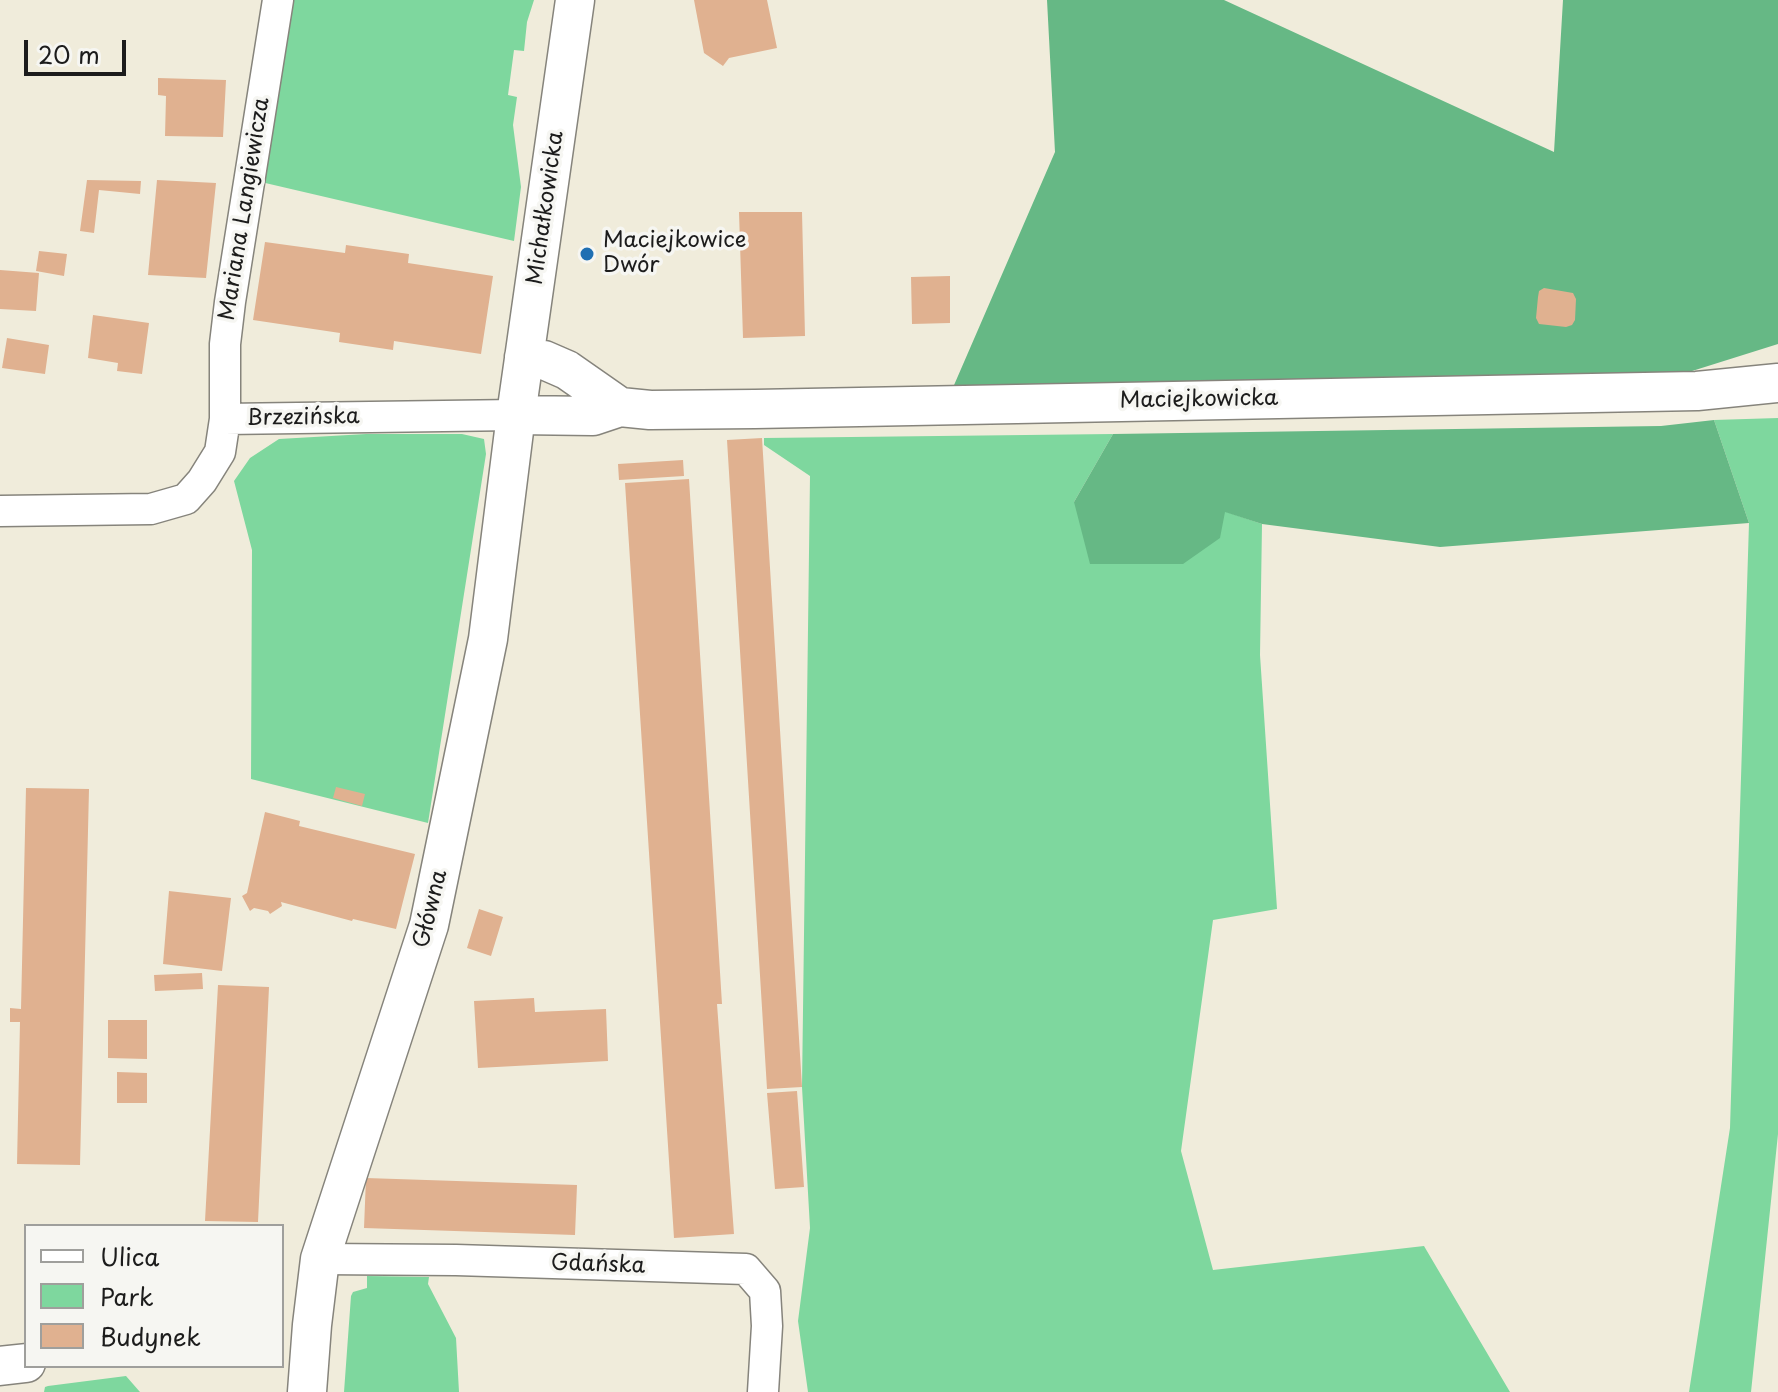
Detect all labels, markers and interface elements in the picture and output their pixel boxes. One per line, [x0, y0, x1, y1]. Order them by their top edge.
scale bar [28, 24, 130, 74]
text: 20 m [38, 36, 100, 72]
street label: Mariana Langiewicza [214, 96, 276, 322]
street label: Michałkowicka [522, 129, 570, 287]
place label: Maciejkowice Dwór [603, 228, 746, 280]
marker: Maciejkowice Dwór [578, 245, 596, 263]
street label: Maciejkowicka [1120, 385, 1278, 415]
street label: Brzezińska [246, 404, 360, 432]
street label: Główna [409, 867, 453, 951]
legend [24, 1224, 284, 1368]
text: Ulica [100, 1238, 159, 1274]
street label: Gdańska [550, 1250, 646, 1280]
text: Park [100, 1278, 154, 1314]
text: Budynek [100, 1318, 201, 1354]

